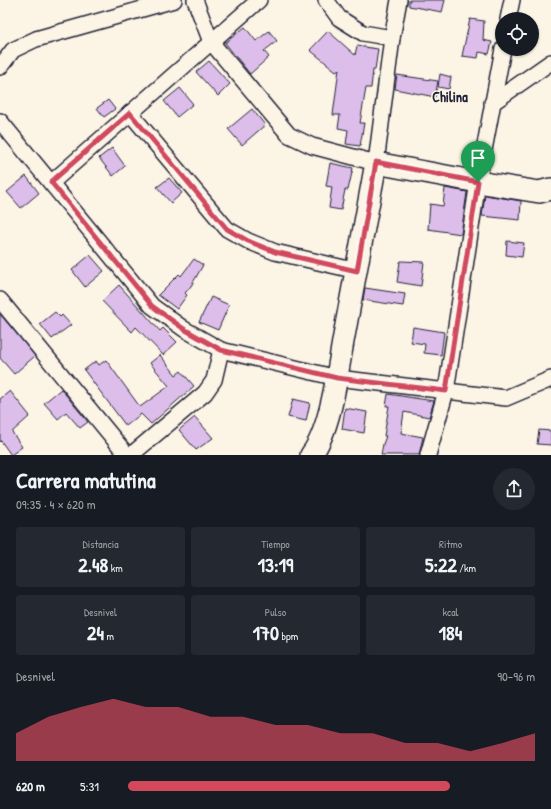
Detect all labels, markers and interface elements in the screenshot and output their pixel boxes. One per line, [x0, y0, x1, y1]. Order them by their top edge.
map controls [495, 12, 539, 56]
button: locate [495, 12, 539, 56]
district label: Chilina [432, 87, 468, 106]
pin [461, 141, 495, 182]
icon: arrive [467, 147, 489, 169]
text: Carrera matutina [16, 465, 156, 495]
button: share [493, 468, 535, 510]
text: 09:35 · 4 × 620 m [16, 495, 96, 513]
text: Distancia [82, 537, 119, 551]
text: Tiempo [261, 537, 290, 551]
text: Ritmo [439, 537, 462, 551]
text: 2.48 [78, 551, 108, 578]
text: 13:19 [258, 551, 293, 578]
text: 5:22 [425, 551, 457, 578]
text: km [108, 561, 123, 575]
text: /km [457, 561, 476, 575]
text: Desnivel [84, 605, 117, 619]
text: Pulso [265, 605, 286, 619]
text: kcal [442, 605, 459, 619]
text: 24 [87, 619, 104, 646]
text: 170 [253, 619, 279, 646]
text: 184 [439, 619, 462, 646]
text: m [104, 629, 114, 643]
text: bpm [279, 629, 298, 643]
text: Desnivel [16, 667, 55, 685]
text: 90–96 m [497, 667, 535, 685]
text: 620 m [16, 777, 45, 795]
text: 5:31 [80, 777, 99, 795]

